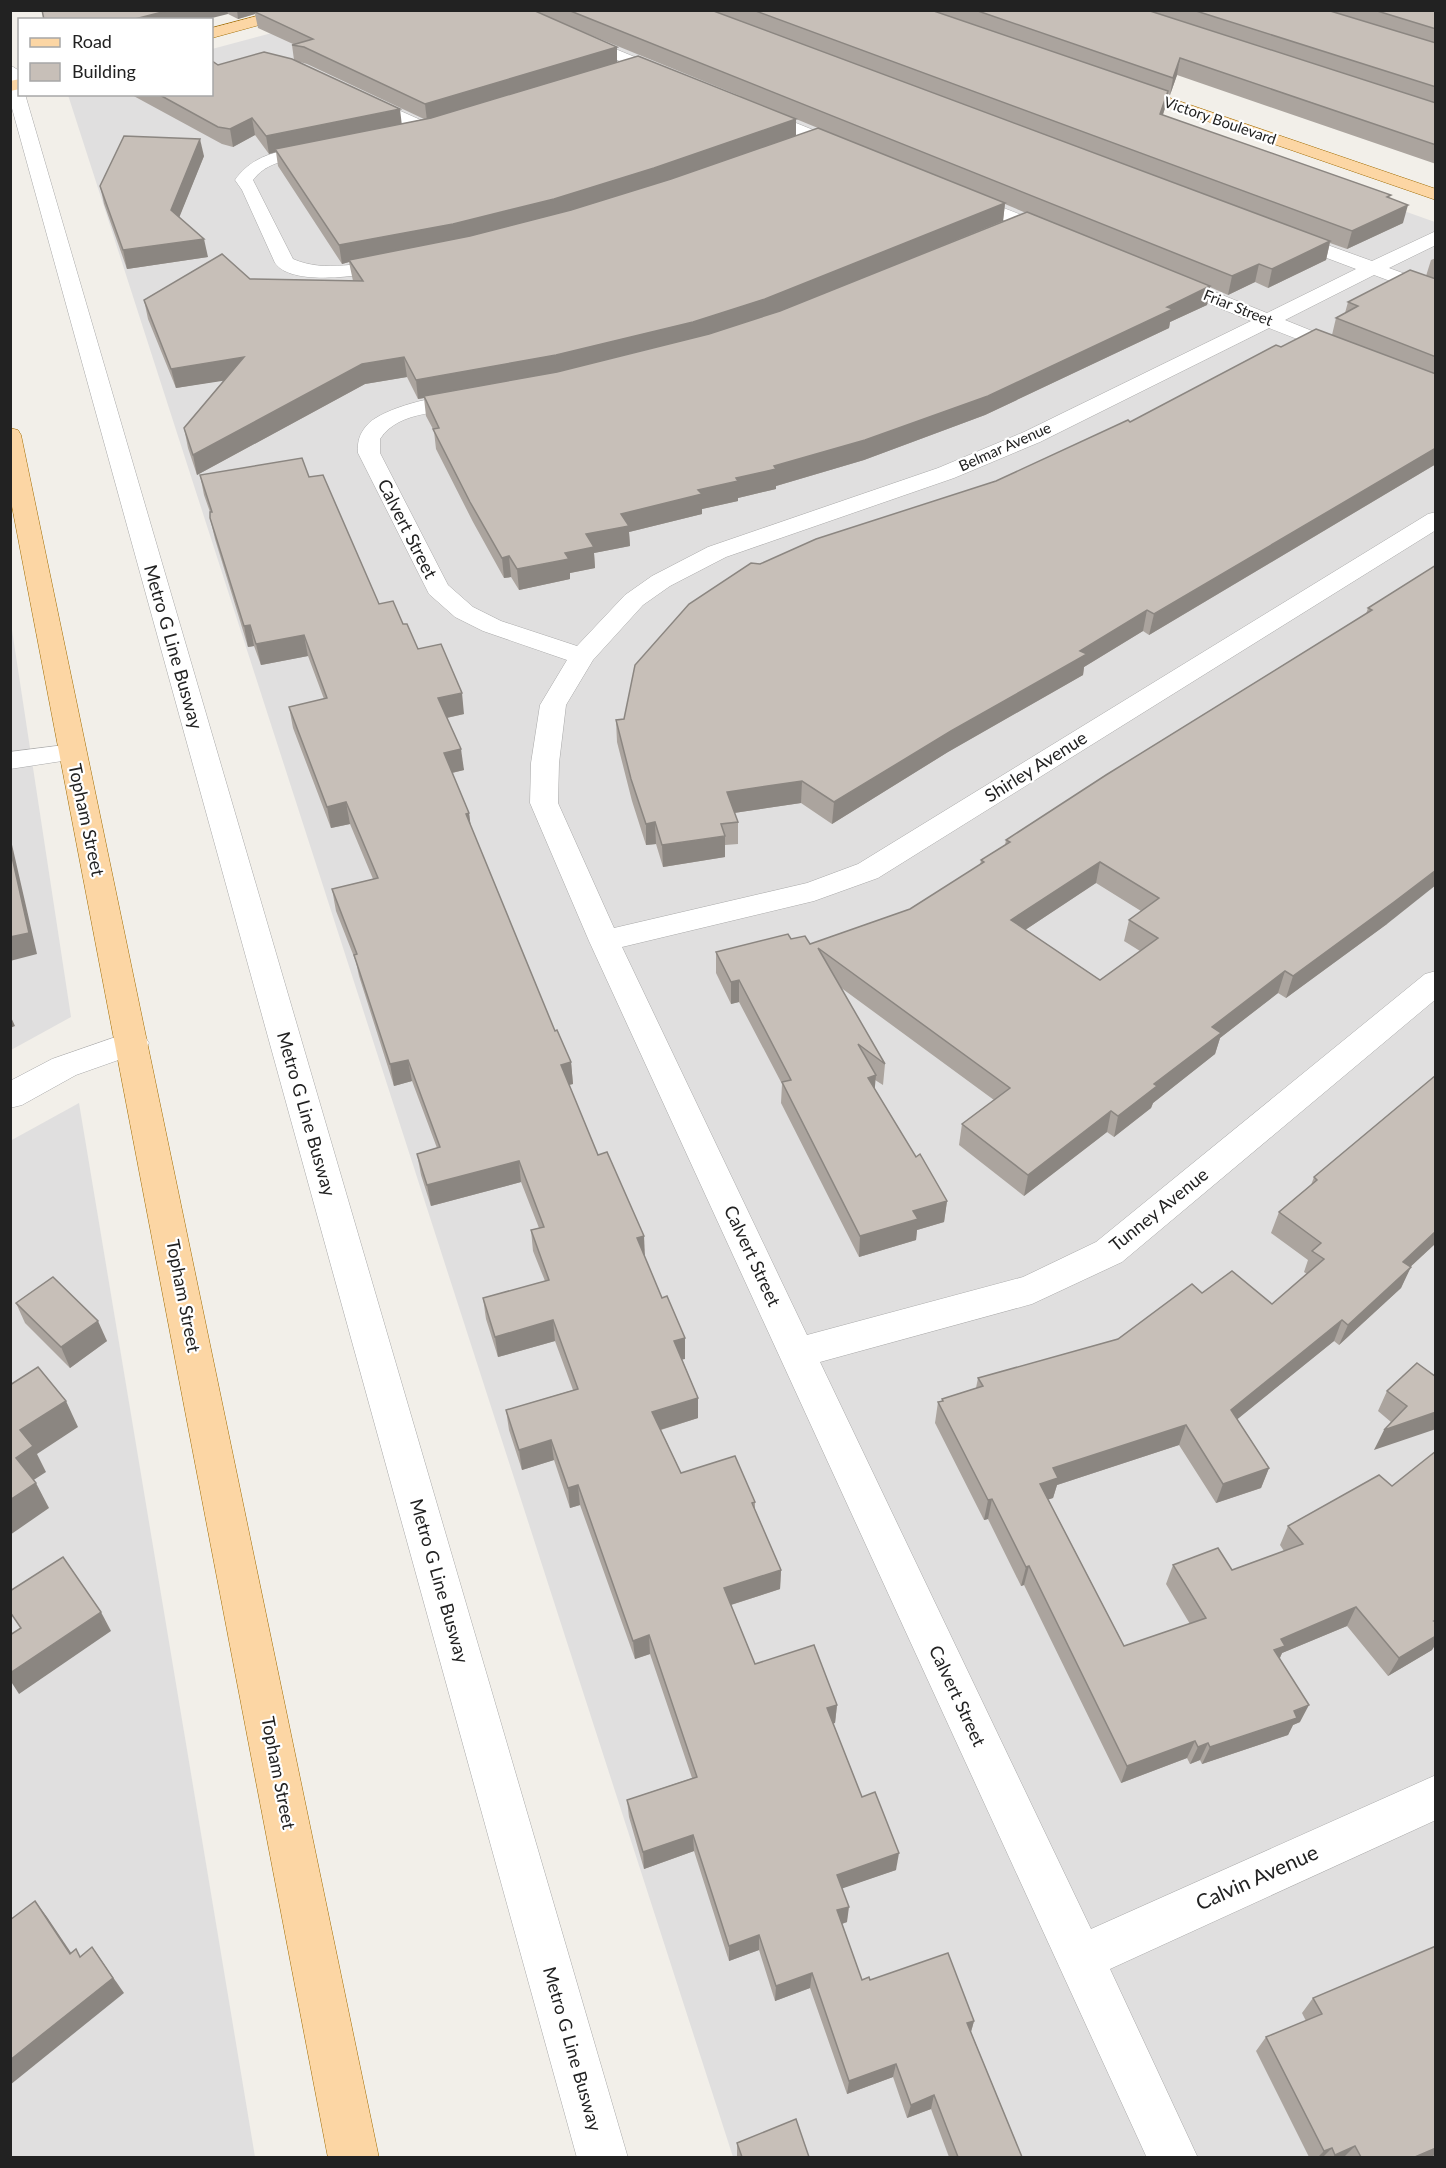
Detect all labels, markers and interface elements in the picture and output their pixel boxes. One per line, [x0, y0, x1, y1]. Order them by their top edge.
legend [18, 18, 213, 96]
text: Road [72, 30, 112, 52]
text: Building [72, 60, 136, 82]
street label: Victory Boulevard [1162, 92, 1279, 148]
street label: Friar Street [1201, 285, 1276, 329]
street label: Belmar Avenue [956, 418, 1054, 474]
street label: Calvert Street [373, 475, 443, 582]
street label: Metro G Line Busway [140, 562, 208, 732]
street label: Shirley Avenue [980, 726, 1091, 806]
street label: Topham Street [64, 761, 110, 879]
street label: Metro G Line Busway [273, 1029, 341, 1199]
street label: Tunney Avenue [1105, 1163, 1212, 1256]
street label: Calvert Street [720, 1202, 786, 1310]
street label: Topham Street [162, 1237, 206, 1355]
street label: Metro G Line Busway [406, 1496, 474, 1666]
street label: Calvert Street [925, 1642, 991, 1750]
street label: Topham Street [257, 1714, 301, 1832]
street label: Calvin Avenue [1191, 1839, 1321, 1915]
street label: Metro G Line Busway [539, 1964, 607, 2134]

